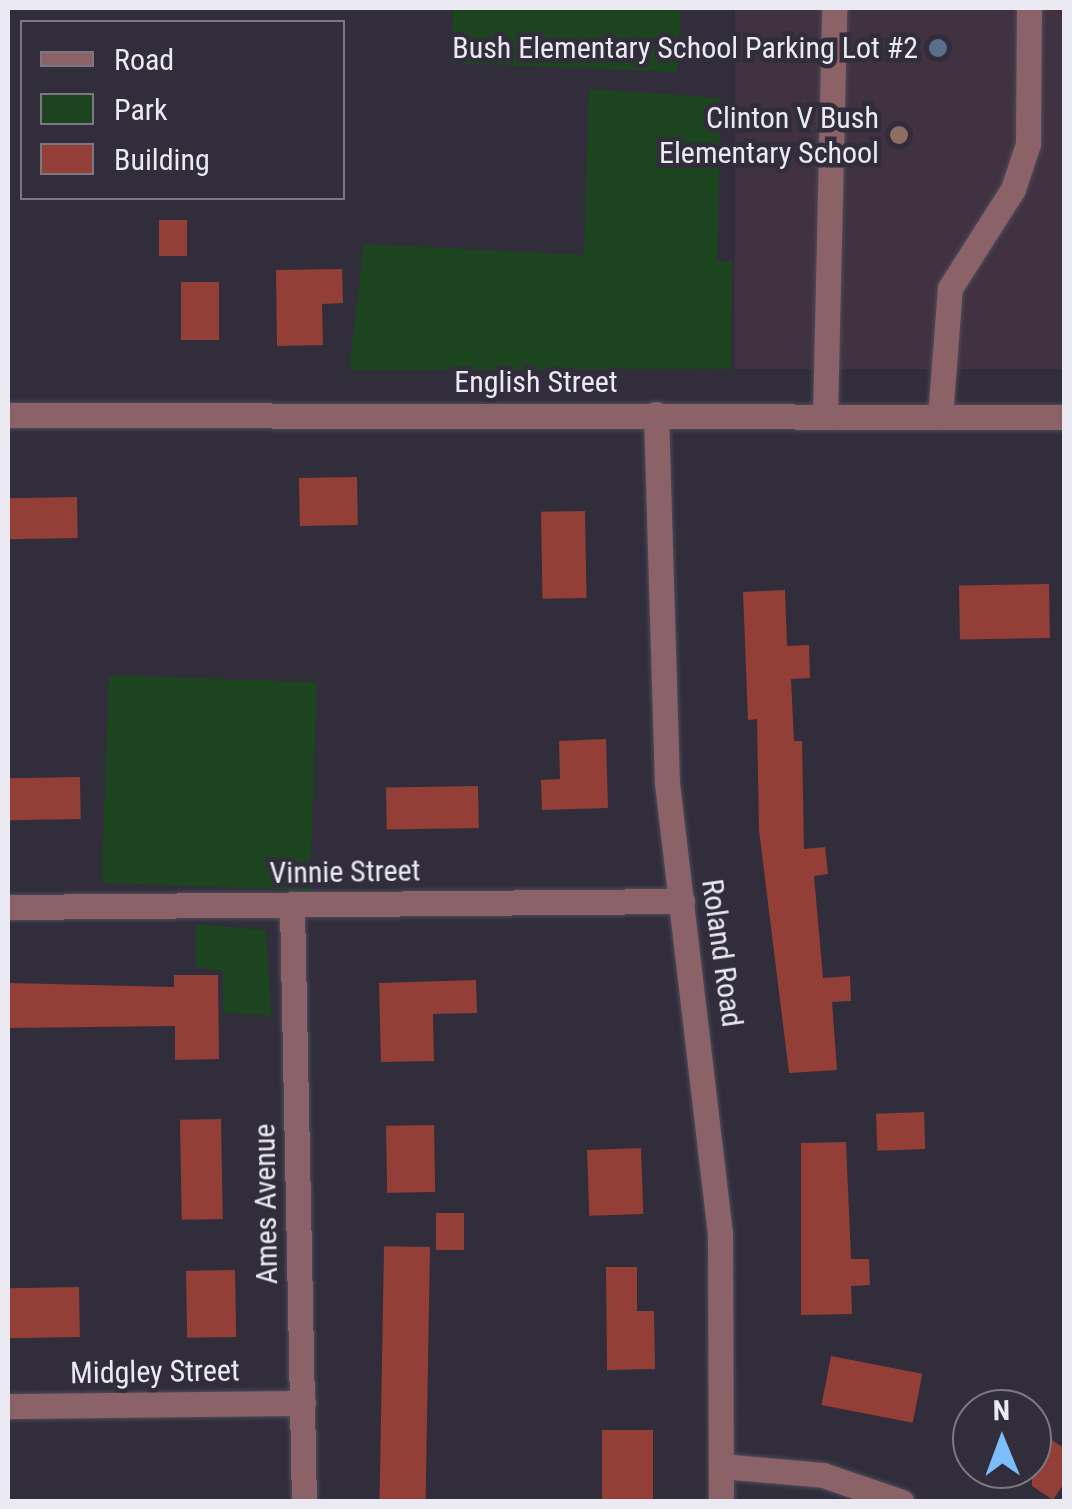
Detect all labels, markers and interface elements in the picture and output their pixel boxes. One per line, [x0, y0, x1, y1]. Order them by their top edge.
legend [20, 20, 345, 200]
place label: Bush Elementary School Parking Lot #2 [452, 30, 918, 66]
marker: Bush Elementary School Parking Lot #2 [927, 37, 949, 59]
text: Road [114, 42, 174, 77]
text: Park [114, 92, 168, 127]
place label: Clinton V Bush Elementary School [659, 100, 879, 170]
marker: Clinton V Bush Elementary School [888, 124, 910, 146]
text: Building [114, 142, 210, 177]
street label: English Street [454, 364, 618, 400]
street label: Vinnie Street [269, 853, 421, 891]
street label: Roland Road [694, 877, 750, 1029]
street label: Ames Avenue [247, 1123, 285, 1285]
street label: Midgley Street [70, 1353, 240, 1391]
north arrow [952, 1389, 1052, 1489]
text: N [993, 1394, 1010, 1427]

